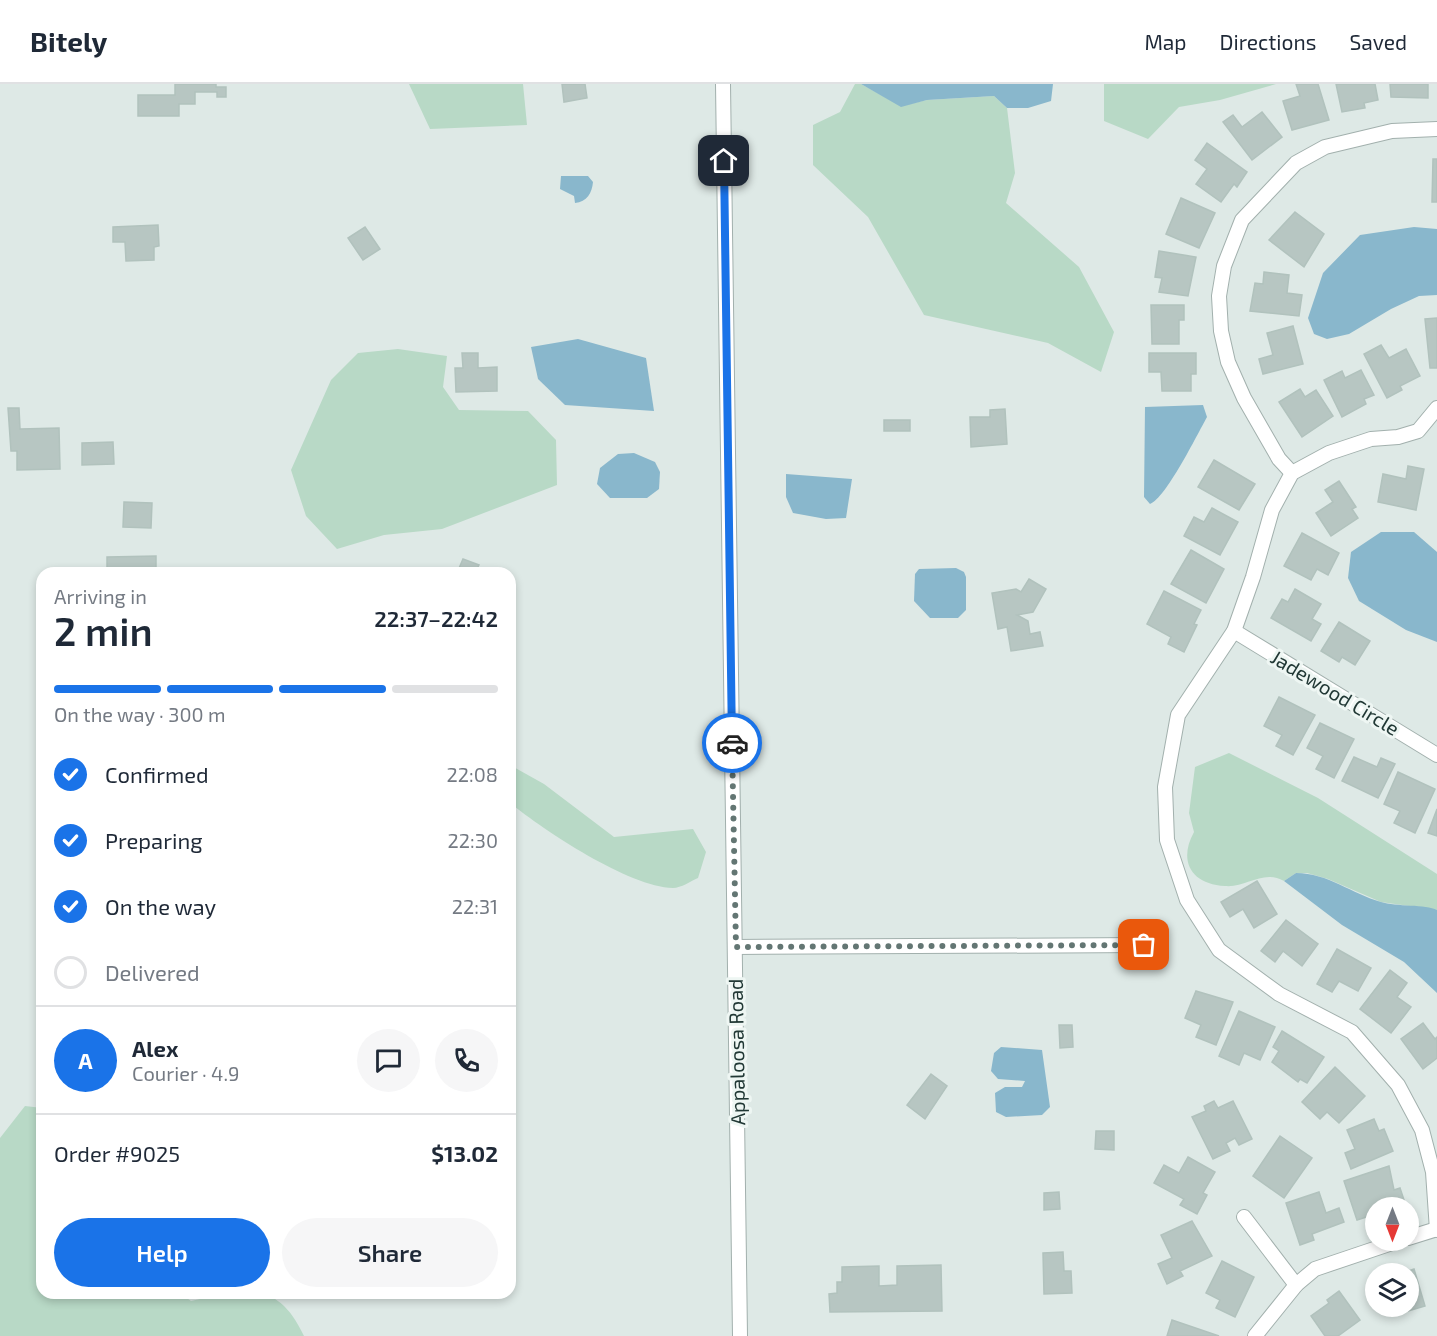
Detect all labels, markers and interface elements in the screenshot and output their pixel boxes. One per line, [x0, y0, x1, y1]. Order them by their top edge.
text: Bitely [30, 24, 107, 58]
text: Map [1144, 29, 1187, 54]
text: Directions [1220, 29, 1316, 54]
text: Saved [1349, 29, 1407, 54]
pin [698, 135, 749, 186]
icon: home [707, 144, 740, 177]
text: Arriving in [54, 584, 147, 608]
text: 22:37–22:42 [374, 605, 498, 631]
text: 2 min [54, 607, 153, 654]
street label: Jadewood Circle [1267, 644, 1404, 740]
text: On the way · 300 m [54, 702, 226, 726]
courier [702, 713, 762, 773]
icon: car [716, 727, 749, 760]
icon: check [54, 758, 87, 791]
text: Confirmed [105, 761, 209, 787]
text: 22:08 [447, 762, 498, 786]
icon: check [54, 824, 87, 857]
text: Preparing [105, 827, 203, 853]
text: 22:30 [448, 828, 498, 852]
icon: check [54, 890, 87, 923]
text: On the way [105, 893, 216, 919]
text: 22:31 [452, 894, 498, 918]
pin [1118, 919, 1169, 970]
icon: bag [1127, 928, 1160, 961]
text: Delivered [105, 959, 200, 985]
street label: Appaloosa Road [723, 978, 749, 1126]
button: chat [357, 1029, 420, 1092]
button: phone [435, 1029, 498, 1092]
text: Alex [132, 1035, 178, 1061]
text: A [78, 1047, 93, 1073]
text: Courier · 4.9 [132, 1061, 239, 1085]
text: Order #9025 [54, 1140, 180, 1166]
text: $13.02 [431, 1140, 498, 1166]
north arrow [1365, 1197, 1419, 1251]
map controls [1365, 1197, 1419, 1317]
button: Help [54, 1218, 270, 1287]
button: Share [282, 1218, 498, 1287]
button: layers [1365, 1263, 1419, 1317]

